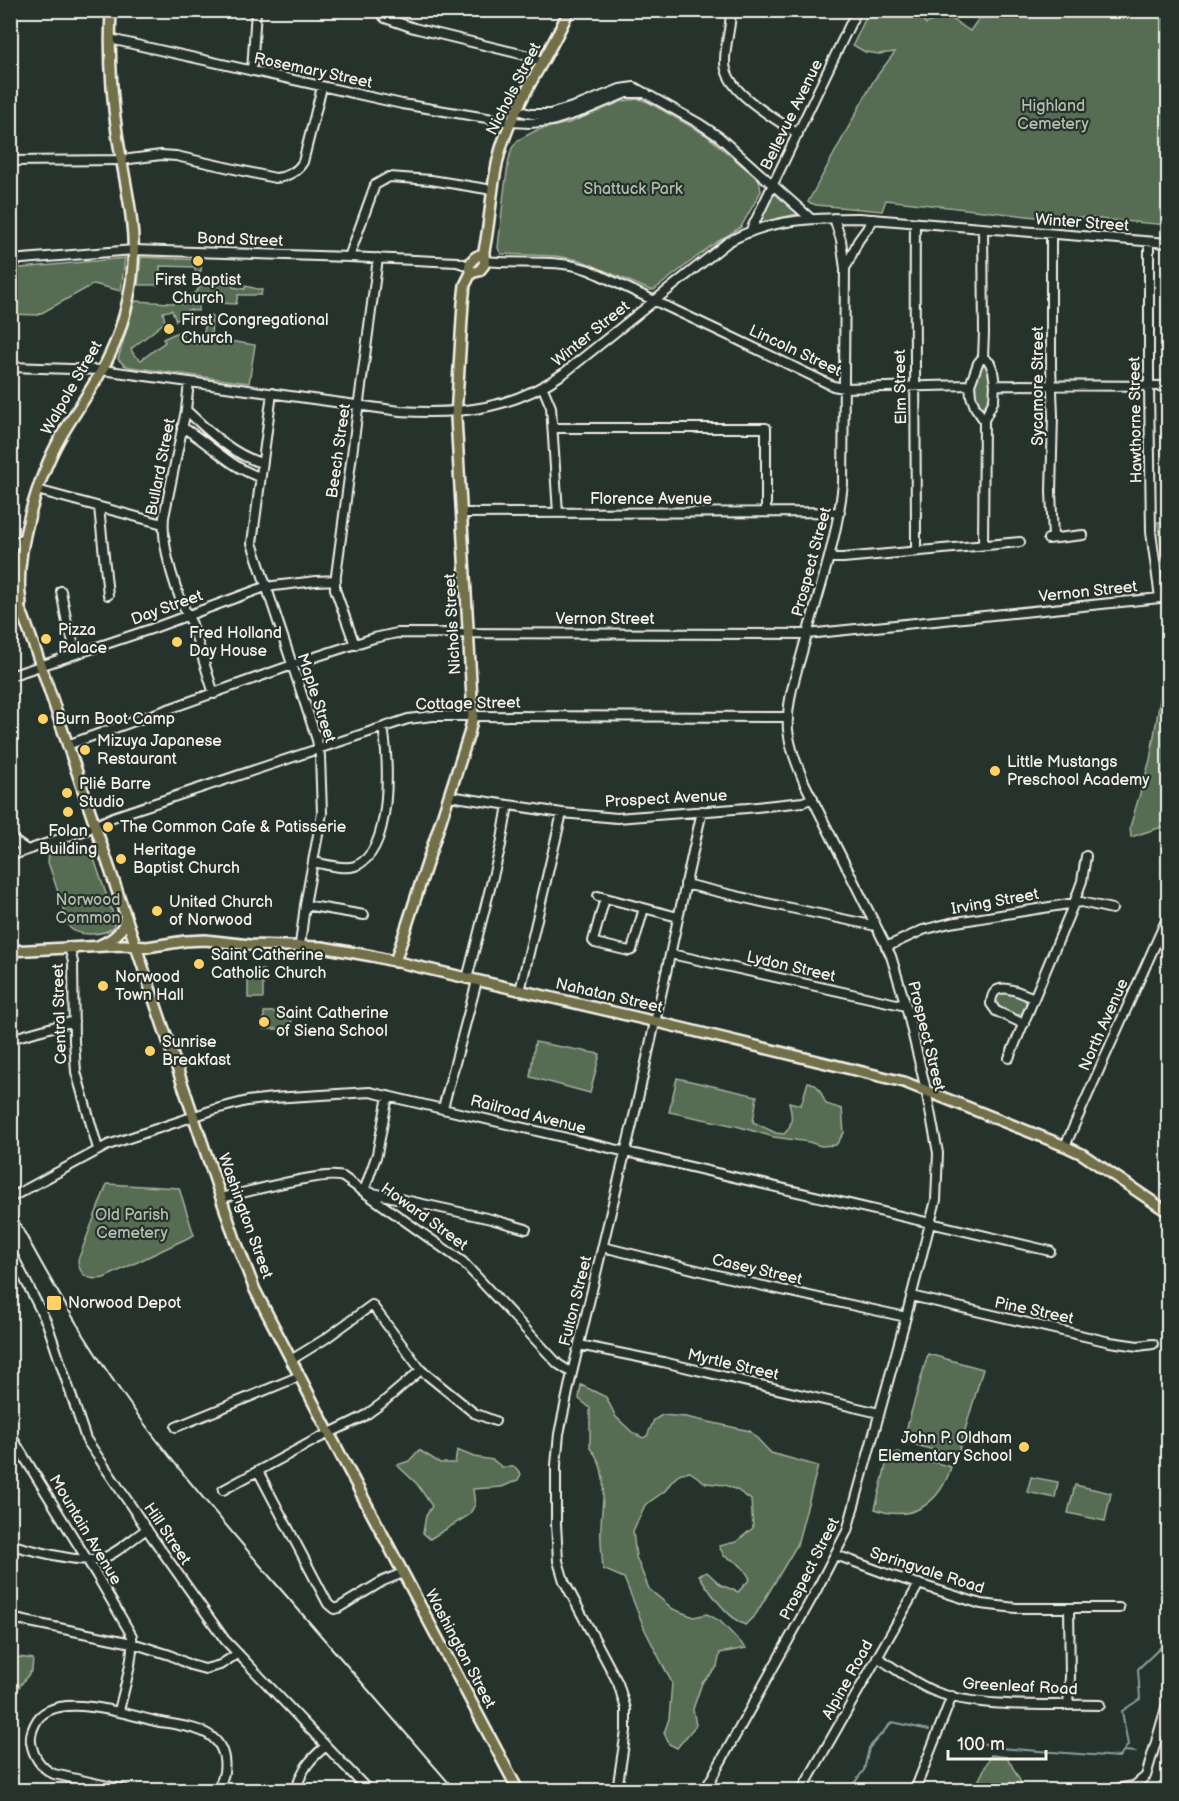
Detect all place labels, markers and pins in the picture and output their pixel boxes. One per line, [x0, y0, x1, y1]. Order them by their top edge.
marker: First Baptist Church [191, 254, 205, 268]
place label: First Baptist Church [155, 271, 241, 308]
place label: First Congregational Church [181, 311, 329, 348]
marker: First Congregational Church [162, 322, 176, 336]
place label: Pizza Palace [58, 621, 108, 658]
place label: Fred Holland Day House [189, 624, 282, 661]
marker: Pizza Palace [39, 632, 53, 646]
marker: Fred Holland Day House [170, 635, 184, 649]
place label: Burn Boot Camp [55, 710, 175, 729]
marker: Burn Boot Camp [36, 712, 50, 726]
place label: Mizuya Japanese Restaurant [97, 732, 222, 769]
marker: Mizuya Japanese Restaurant [78, 743, 92, 757]
place label: Little Mustangs Preschool Academy [1007, 753, 1150, 790]
marker: Little Mustangs Preschool Academy [988, 764, 1002, 778]
place label: Plié Barre Studio [79, 775, 152, 812]
marker: Plié Barre Studio [60, 786, 74, 800]
marker: Folan Building [61, 805, 75, 819]
place label: The Common Cafe & Patisserie [120, 818, 347, 837]
marker: The Common Cafe & Patisserie [101, 820, 115, 834]
place label: Folan Building [39, 822, 97, 859]
place label: Heritage Baptist Church [133, 841, 240, 878]
marker: Heritage Baptist Church [114, 852, 128, 866]
place label: United Church of Norwood [169, 893, 273, 930]
marker: United Church of Norwood [150, 904, 164, 918]
place label: Saint Catherine Catholic Church [211, 946, 326, 983]
marker: Saint Catherine Catholic Church [192, 957, 206, 971]
place label: Norwood Town Hall [115, 968, 184, 1005]
marker: Norwood Town Hall [96, 979, 110, 993]
place label: Saint Catherine of Siena School [276, 1004, 389, 1041]
marker: Saint Catherine of Siena School [257, 1015, 271, 1029]
place label: Sunrise Breakfast [162, 1033, 231, 1070]
marker: Sunrise Breakfast [143, 1044, 157, 1058]
marker: Norwood Depot [45, 1294, 63, 1312]
place label: Norwood Depot [68, 1294, 181, 1313]
place label: John P. Oldham Elementary School [878, 1429, 1012, 1466]
marker: John P. Oldham Elementary School [1017, 1440, 1031, 1454]

